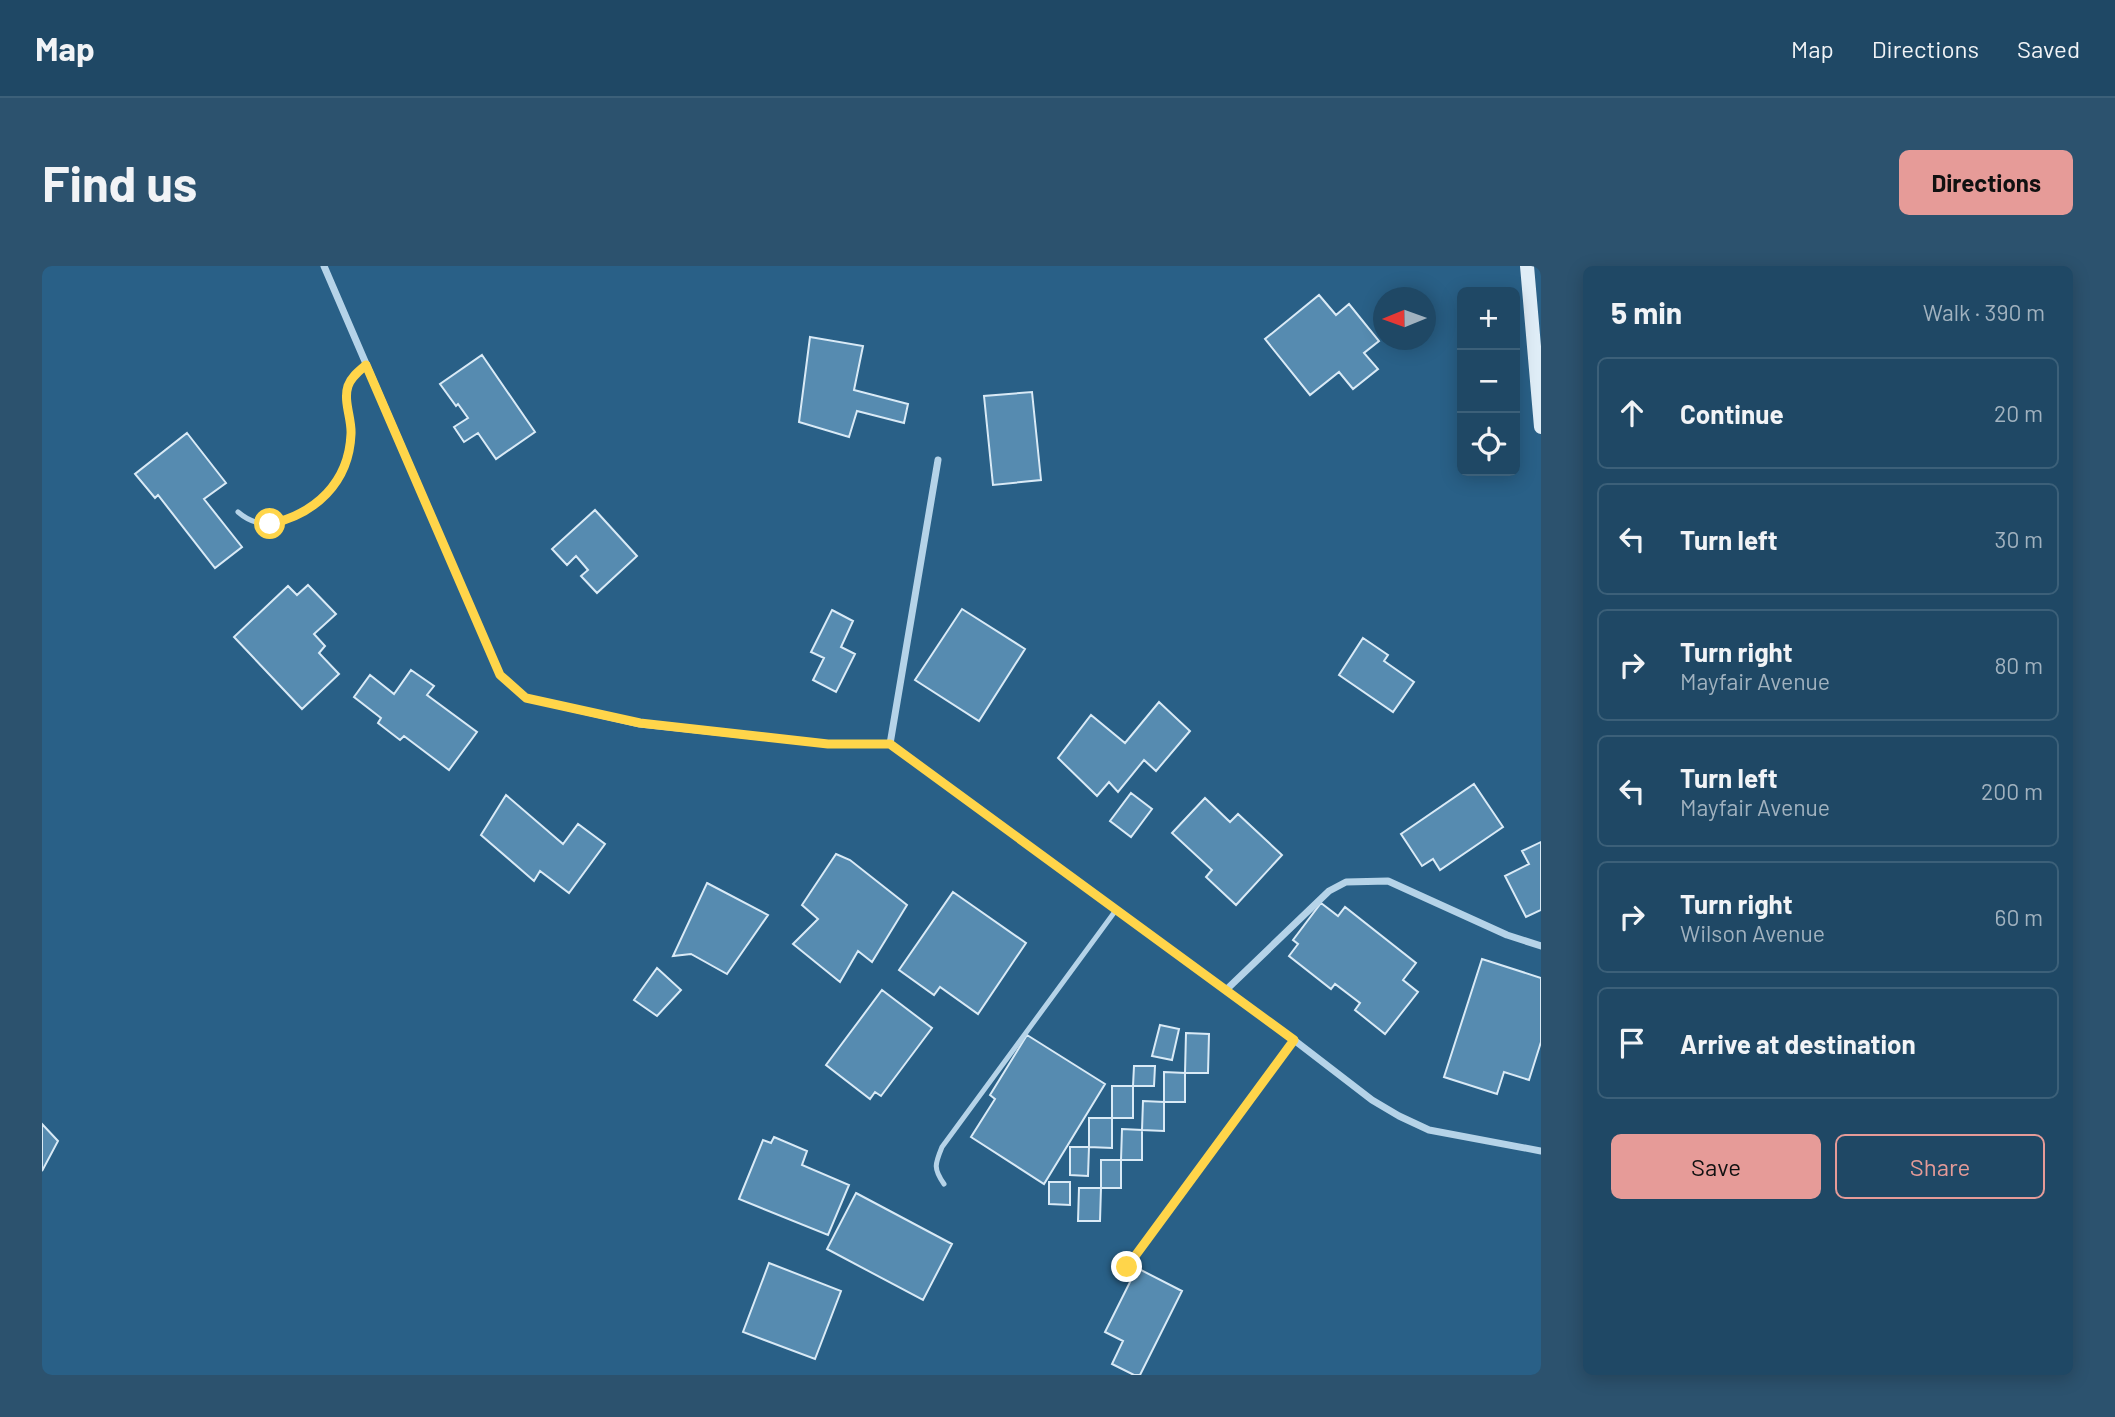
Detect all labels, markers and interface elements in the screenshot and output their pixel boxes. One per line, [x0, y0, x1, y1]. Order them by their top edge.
text: Map [35, 28, 95, 68]
text: Map [1791, 34, 1834, 63]
text: Directions [1872, 34, 1979, 63]
text: Saved [2017, 34, 2080, 63]
button: Directions [1899, 150, 2073, 215]
text: Find us [42, 153, 197, 212]
north arrow [1373, 287, 1436, 350]
map controls [1457, 287, 1520, 476]
button: + [1457, 287, 1520, 350]
text: 5 min [1611, 294, 1682, 330]
text: Walk · 390 m [1923, 298, 2045, 326]
button: − [1457, 350, 1520, 413]
icon: ahead [1613, 394, 1651, 432]
text: Continue [1680, 398, 1784, 429]
text: 20 m [1994, 399, 2043, 427]
button: locate [1457, 413, 1520, 476]
route start [254, 508, 285, 539]
icon: left [1613, 520, 1651, 558]
text: Turn left [1680, 524, 1778, 555]
text: 30 m [1995, 525, 2043, 553]
text: Turn right [1680, 636, 1793, 667]
icon: right [1613, 646, 1651, 684]
text: 80 m [1994, 651, 2043, 679]
text: Mayfair Avenue [1680, 667, 1830, 695]
text: Turn left [1680, 762, 1778, 793]
icon: left [1613, 772, 1651, 810]
text: 200 m [1981, 777, 2043, 805]
text: Mayfair Avenue [1680, 793, 1830, 821]
text: Turn right [1680, 888, 1793, 919]
icon: right [1613, 898, 1651, 936]
text: 60 m [1995, 903, 2043, 931]
text: Wilson Avenue [1680, 919, 1825, 947]
icon: arrive [1613, 1024, 1651, 1062]
text: Arrive at destination [1680, 1028, 1916, 1059]
button: Save [1611, 1134, 1821, 1199]
button: Share [1835, 1134, 2045, 1199]
route end [1111, 1251, 1142, 1282]

